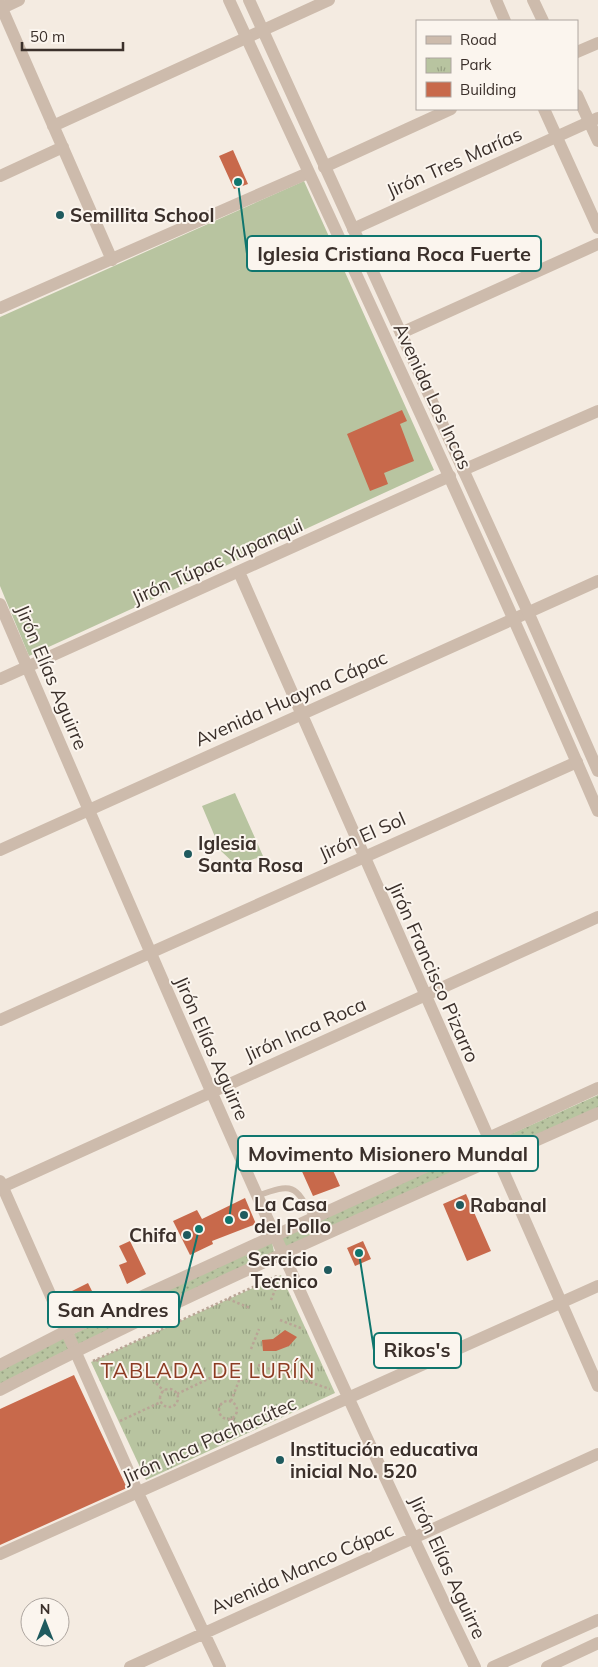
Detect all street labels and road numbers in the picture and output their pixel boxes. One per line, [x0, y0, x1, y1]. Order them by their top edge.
street label: Jirón Tres Marías [382, 121, 526, 203]
street label: Avenida Los Incas [389, 319, 477, 473]
street label: Jirón Túpac Yupanqui [128, 512, 306, 610]
street label: Jirón Elías Aguirre [11, 601, 93, 753]
street label: Avenida Huayna Cápac [191, 645, 391, 751]
street label: Jirón El Sol [315, 806, 409, 866]
street label: Jirón Francisco Pizarro [383, 878, 485, 1066]
street label: Jirón Elías Aguirre [169, 972, 255, 1124]
street label: Jirón Inca Roca [240, 991, 370, 1067]
street label: Jirón Inca Pachacútec [118, 1391, 300, 1489]
street label: Jirón Elías Aguirre [404, 1492, 492, 1642]
street label: Avenida Manco Cápac [207, 1517, 397, 1619]

